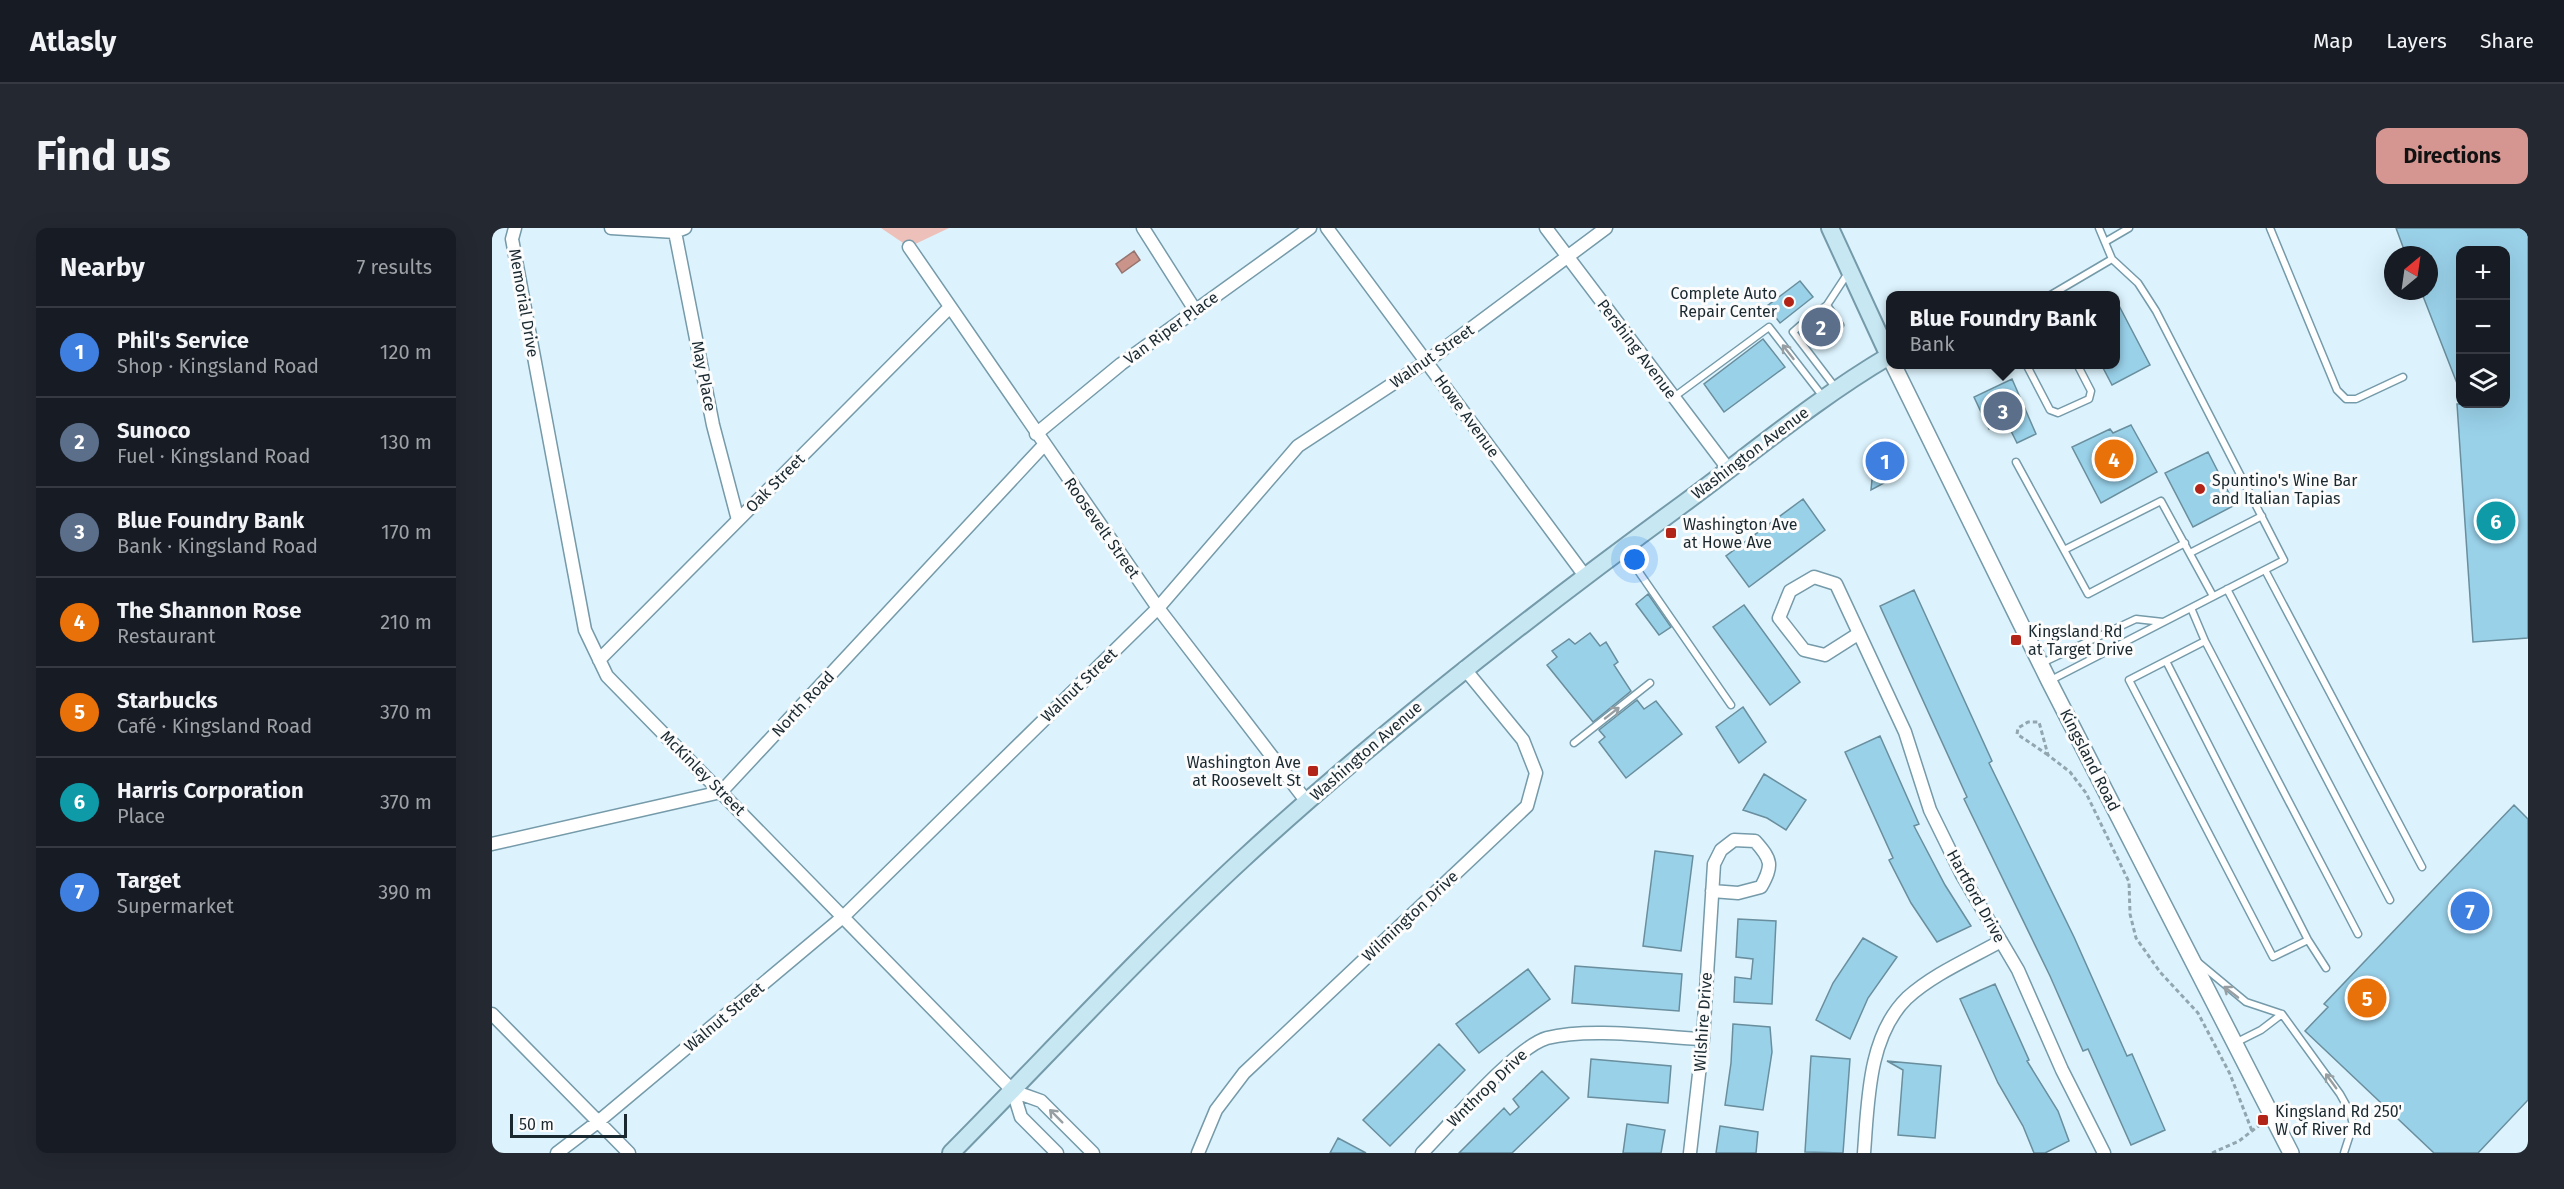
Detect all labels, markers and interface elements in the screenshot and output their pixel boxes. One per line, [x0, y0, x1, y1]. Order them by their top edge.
text: Atlasly [30, 25, 116, 58]
text: Map [2313, 28, 2353, 54]
text: Layers [2386, 28, 2447, 54]
text: Share [2480, 28, 2534, 54]
button: Directions [2376, 128, 2528, 184]
text: Find us [36, 131, 171, 181]
north arrow [2384, 246, 2438, 300]
map controls [2456, 246, 2510, 408]
button: + [2456, 246, 2510, 300]
street label: Memorial Drive [505, 247, 543, 359]
text: Nearby [60, 252, 145, 283]
text: 7 results [356, 255, 432, 279]
place label: Complete Auto Repair Center [1671, 284, 1778, 321]
street label: Van Riper Place [1120, 287, 1222, 369]
popup [1886, 291, 2120, 369]
street label: Pershing Avenue [1593, 295, 1681, 403]
marker: Complete Auto Repair Center [1782, 295, 1796, 309]
button: − [2456, 300, 2510, 354]
pin: 2 [1802, 304, 1840, 350]
text: Blue Foundry Bank [1909, 305, 2097, 332]
street label: Walnut Street [1386, 320, 1478, 392]
text: Phil's Service [117, 327, 249, 354]
text: Bank [1909, 332, 1954, 356]
street label: May Place [688, 339, 720, 413]
text: 1 [75, 340, 84, 364]
text: 120 m [380, 340, 432, 364]
one-way arrow [1782, 344, 1795, 360]
text: Shop · Kingsland Road [117, 354, 319, 378]
button: layers [2456, 354, 2510, 408]
street label: Howe Avenue [1431, 371, 1503, 461]
pin: 3 [1984, 388, 2022, 434]
street label: Washington Avenue [1688, 403, 1812, 503]
text: Sunoco [117, 417, 191, 444]
text: 2 [74, 430, 85, 454]
text: 130 m [380, 430, 432, 454]
pin: 4 [2094, 436, 2134, 482]
pin: 1 [1866, 438, 1904, 484]
text: Fuel · Kingsland Road [117, 444, 310, 468]
street label: Oak Street [742, 449, 809, 516]
place label: Spuntino's Wine Bar and Italian Tapias [2212, 471, 2358, 508]
street label: Roosevelt Street [1060, 474, 1144, 582]
marker: Spuntino's Wine Bar and Italian Tapias [2193, 482, 2207, 496]
pin: 6 [2476, 498, 2516, 544]
text: Blue Foundry Bank [117, 507, 304, 534]
place label: Washington Ave at Howe Ave [1683, 515, 1798, 552]
text: 3 [74, 520, 85, 544]
text: 170 m [381, 520, 432, 544]
marker: Washington Ave at Howe Ave [1664, 526, 1678, 540]
text: Bank · Kingsland Road [117, 534, 318, 558]
your location [1620, 545, 1649, 574]
text: The Shannon Rose [117, 597, 301, 624]
text: 4 [74, 610, 85, 634]
text: 210 m [380, 610, 432, 634]
place label: Kingsland Rd at Target Drive [2028, 622, 2133, 659]
text: Restaurant [117, 624, 215, 648]
marker: Kingsland Rd at Target Drive [2009, 633, 2023, 647]
street label: Walnut Street [1037, 644, 1121, 726]
street label: North Road [768, 667, 838, 741]
text: Starbucks [117, 687, 218, 714]
street label: Washington Avenue [1306, 697, 1426, 805]
text: 5 [74, 700, 85, 724]
text: 370 m [380, 700, 432, 724]
street label: Kingsland Road [2056, 706, 2124, 814]
one-way arrow [1604, 707, 1620, 720]
text: Café · Kingsland Road [117, 714, 312, 738]
street label: McKinley Street [657, 727, 750, 820]
place label: Washington Ave at Roosevelt St [1186, 753, 1301, 790]
marker: Washington Ave at Roosevelt St [1306, 764, 1320, 778]
text: Harris Corporation [117, 777, 304, 804]
text: 6 [74, 790, 85, 814]
text: 370 m [380, 790, 432, 814]
text: Place [117, 804, 165, 828]
street label: Hartford Drive [1943, 846, 2009, 946]
text: Target [117, 867, 181, 894]
street label: Wilmington Drive [1358, 867, 1462, 965]
text: 7 [75, 880, 84, 904]
text: 390 m [378, 880, 432, 904]
pin: 7 [2450, 888, 2490, 934]
text: Supermarket [117, 894, 234, 918]
street label: Wilshire Drive [1690, 971, 1716, 1073]
pin: 5 [2348, 976, 2386, 1020]
street label: Walnut Street [680, 978, 768, 1056]
one-way arrow [2224, 985, 2240, 998]
street label: Wnthrop Drive [1443, 1045, 1531, 1131]
one-way arrow [2324, 1074, 2337, 1090]
place label: Kingsland Rd 250' W of River Rd [2275, 1102, 2402, 1139]
one-way arrow [1049, 1109, 1064, 1124]
scale bar [510, 1111, 627, 1138]
marker: Kingsland Rd 250' W of River Rd [2256, 1113, 2270, 1127]
text: 50 m [519, 1115, 554, 1134]

